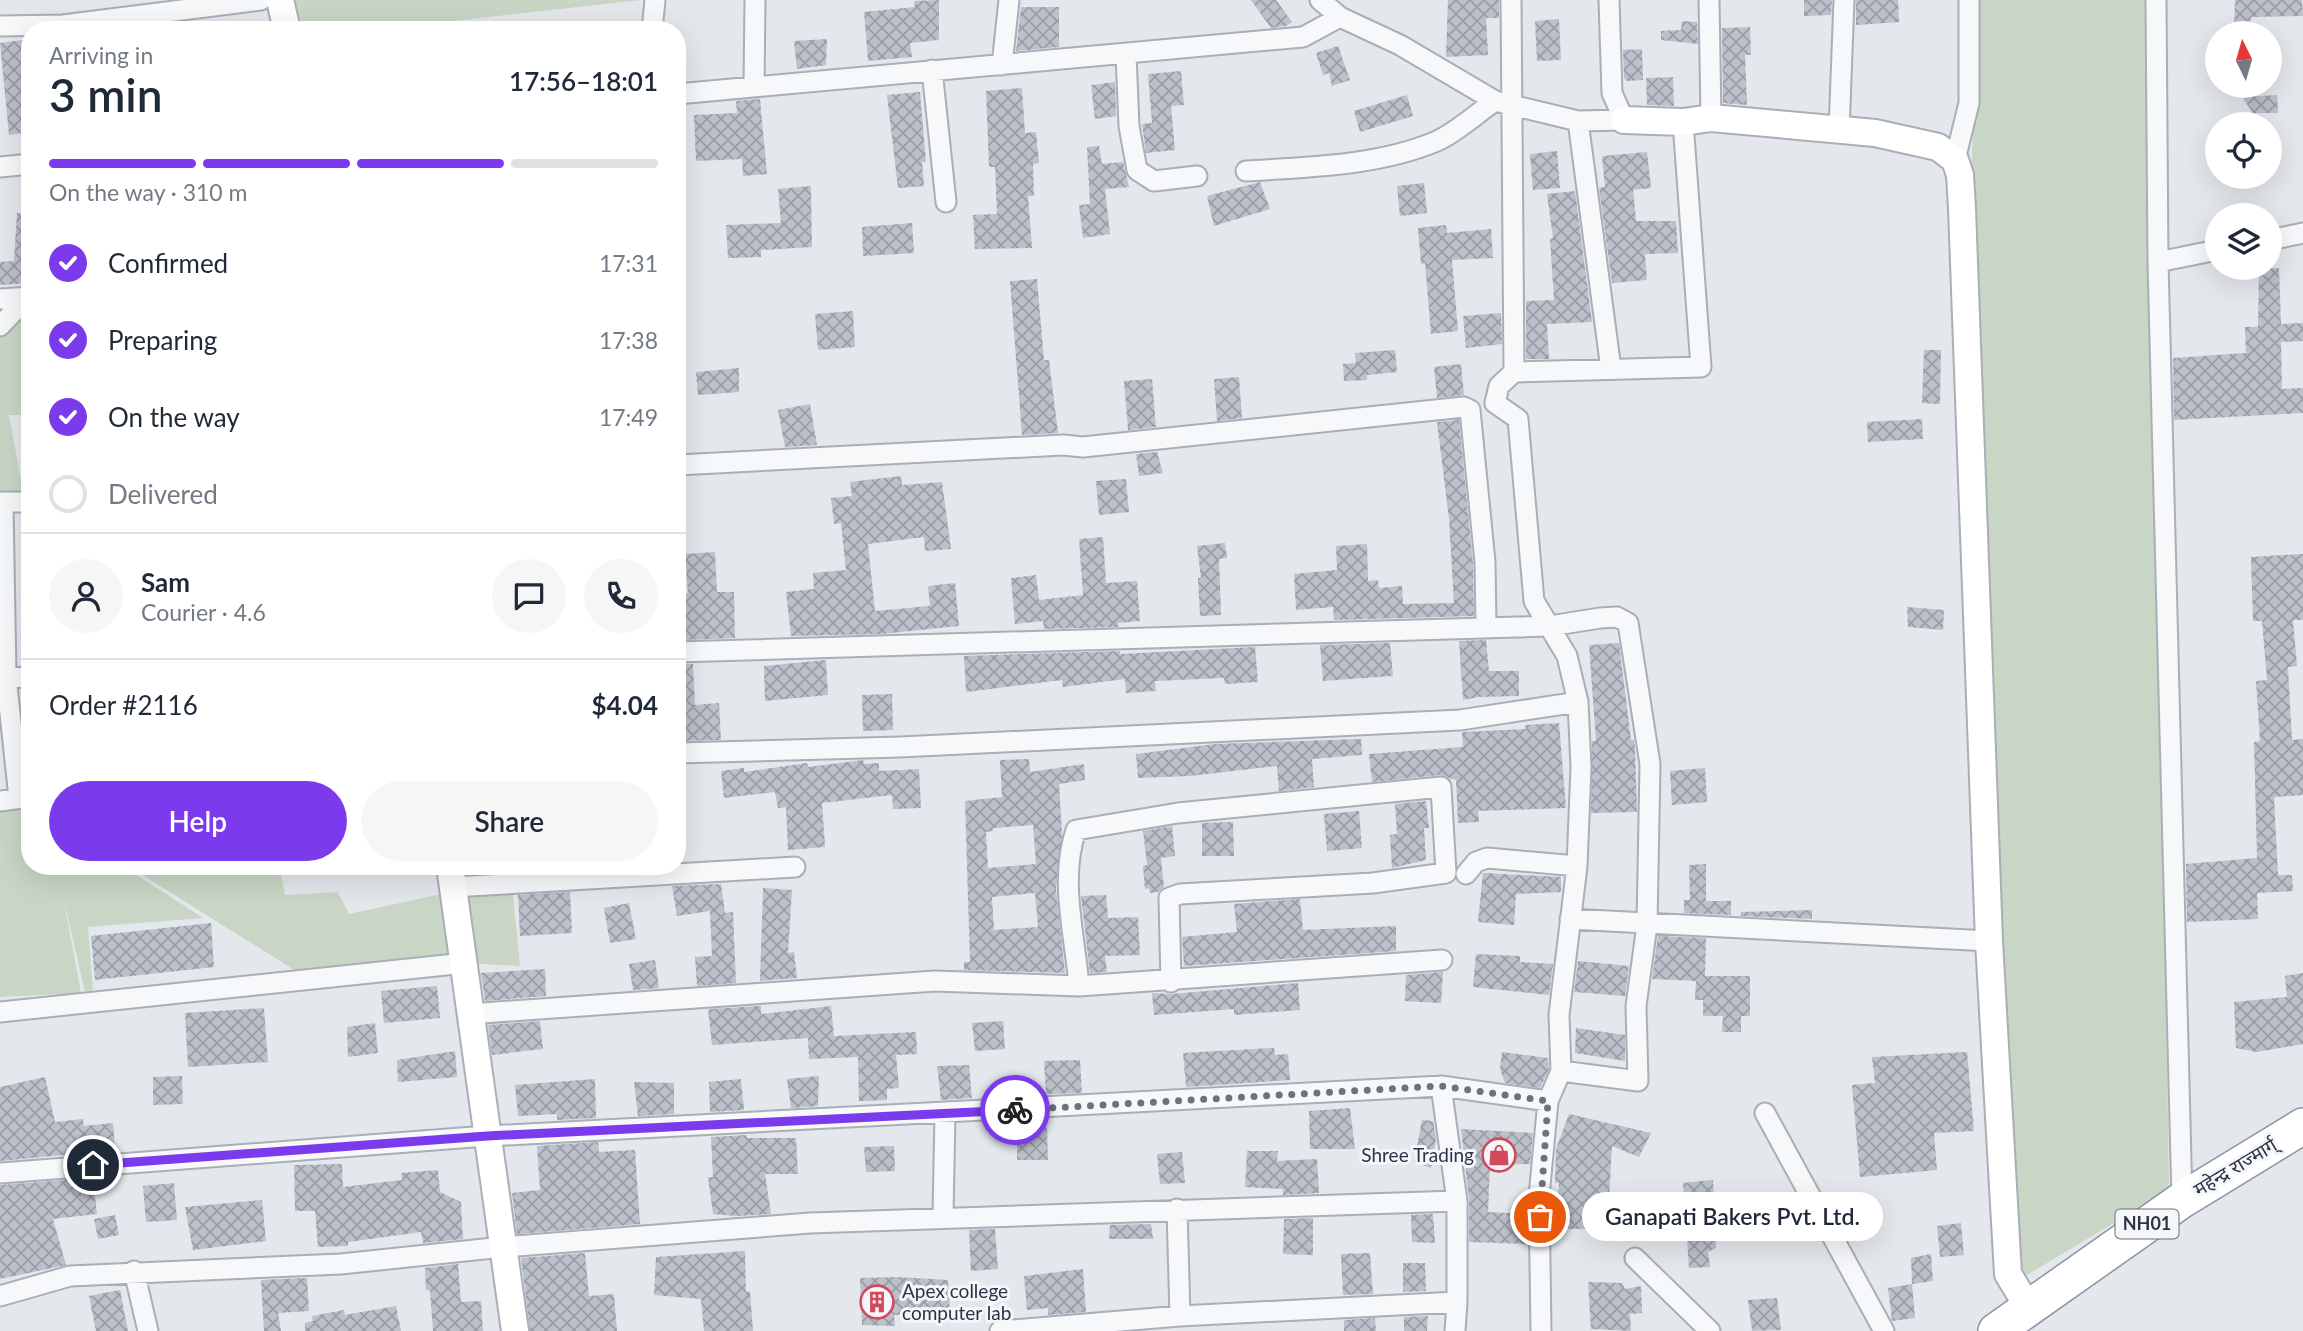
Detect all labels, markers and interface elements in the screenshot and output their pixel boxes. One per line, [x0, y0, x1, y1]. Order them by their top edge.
north arrow [2205, 21, 2282, 98]
map controls [2205, 21, 2282, 280]
text: Arriving in [49, 41, 153, 69]
text: 17:56–18:01 [509, 65, 658, 97]
text: 3 min [49, 67, 163, 122]
button: locate [2205, 112, 2282, 189]
text: On the way · 310 m [49, 178, 248, 206]
button: layers [2205, 203, 2282, 280]
icon: check [49, 244, 87, 282]
text: Confirmed [108, 247, 228, 279]
text: 17:31 [599, 249, 658, 277]
icon: check [49, 321, 87, 359]
text: Preparing [108, 324, 217, 356]
text: 17:38 [599, 326, 658, 354]
icon: check [49, 398, 87, 436]
text: On the way [108, 401, 240, 433]
text: 17:49 [599, 403, 658, 431]
text: Delivered [108, 478, 218, 510]
button: person [49, 559, 123, 633]
button: chat [492, 559, 566, 633]
button: phone [584, 559, 658, 633]
text: Sam [141, 566, 190, 598]
text: Courier · 4.6 [141, 598, 266, 626]
text: Order #2116 [49, 689, 198, 721]
text: $4.04 [592, 689, 658, 721]
button: Help [49, 781, 347, 861]
button: Share [361, 781, 658, 861]
courier [980, 1075, 1050, 1145]
icon: bike [996, 1091, 1034, 1129]
street label: महेन्द्र राज्मार्ग् [2189, 1131, 2284, 1201]
pin [63, 1135, 123, 1195]
shop icon: Shree Trading [1480, 1136, 1518, 1174]
place label: Shree Trading [1361, 1143, 1474, 1166]
icon: home [74, 1146, 112, 1184]
pin [1510, 1187, 1570, 1247]
callout: Ganapati Bakers Pvt. Ltd. [1582, 1192, 1883, 1242]
icon: bag [1521, 1198, 1559, 1236]
text: Ganapati Bakers Pvt. Ltd. [1605, 1202, 1860, 1230]
road number: NH01 [2116, 1210, 2178, 1238]
place label: Apex college computer lab [902, 1279, 1011, 1324]
building icon: Apex college computer lab [858, 1283, 896, 1321]

